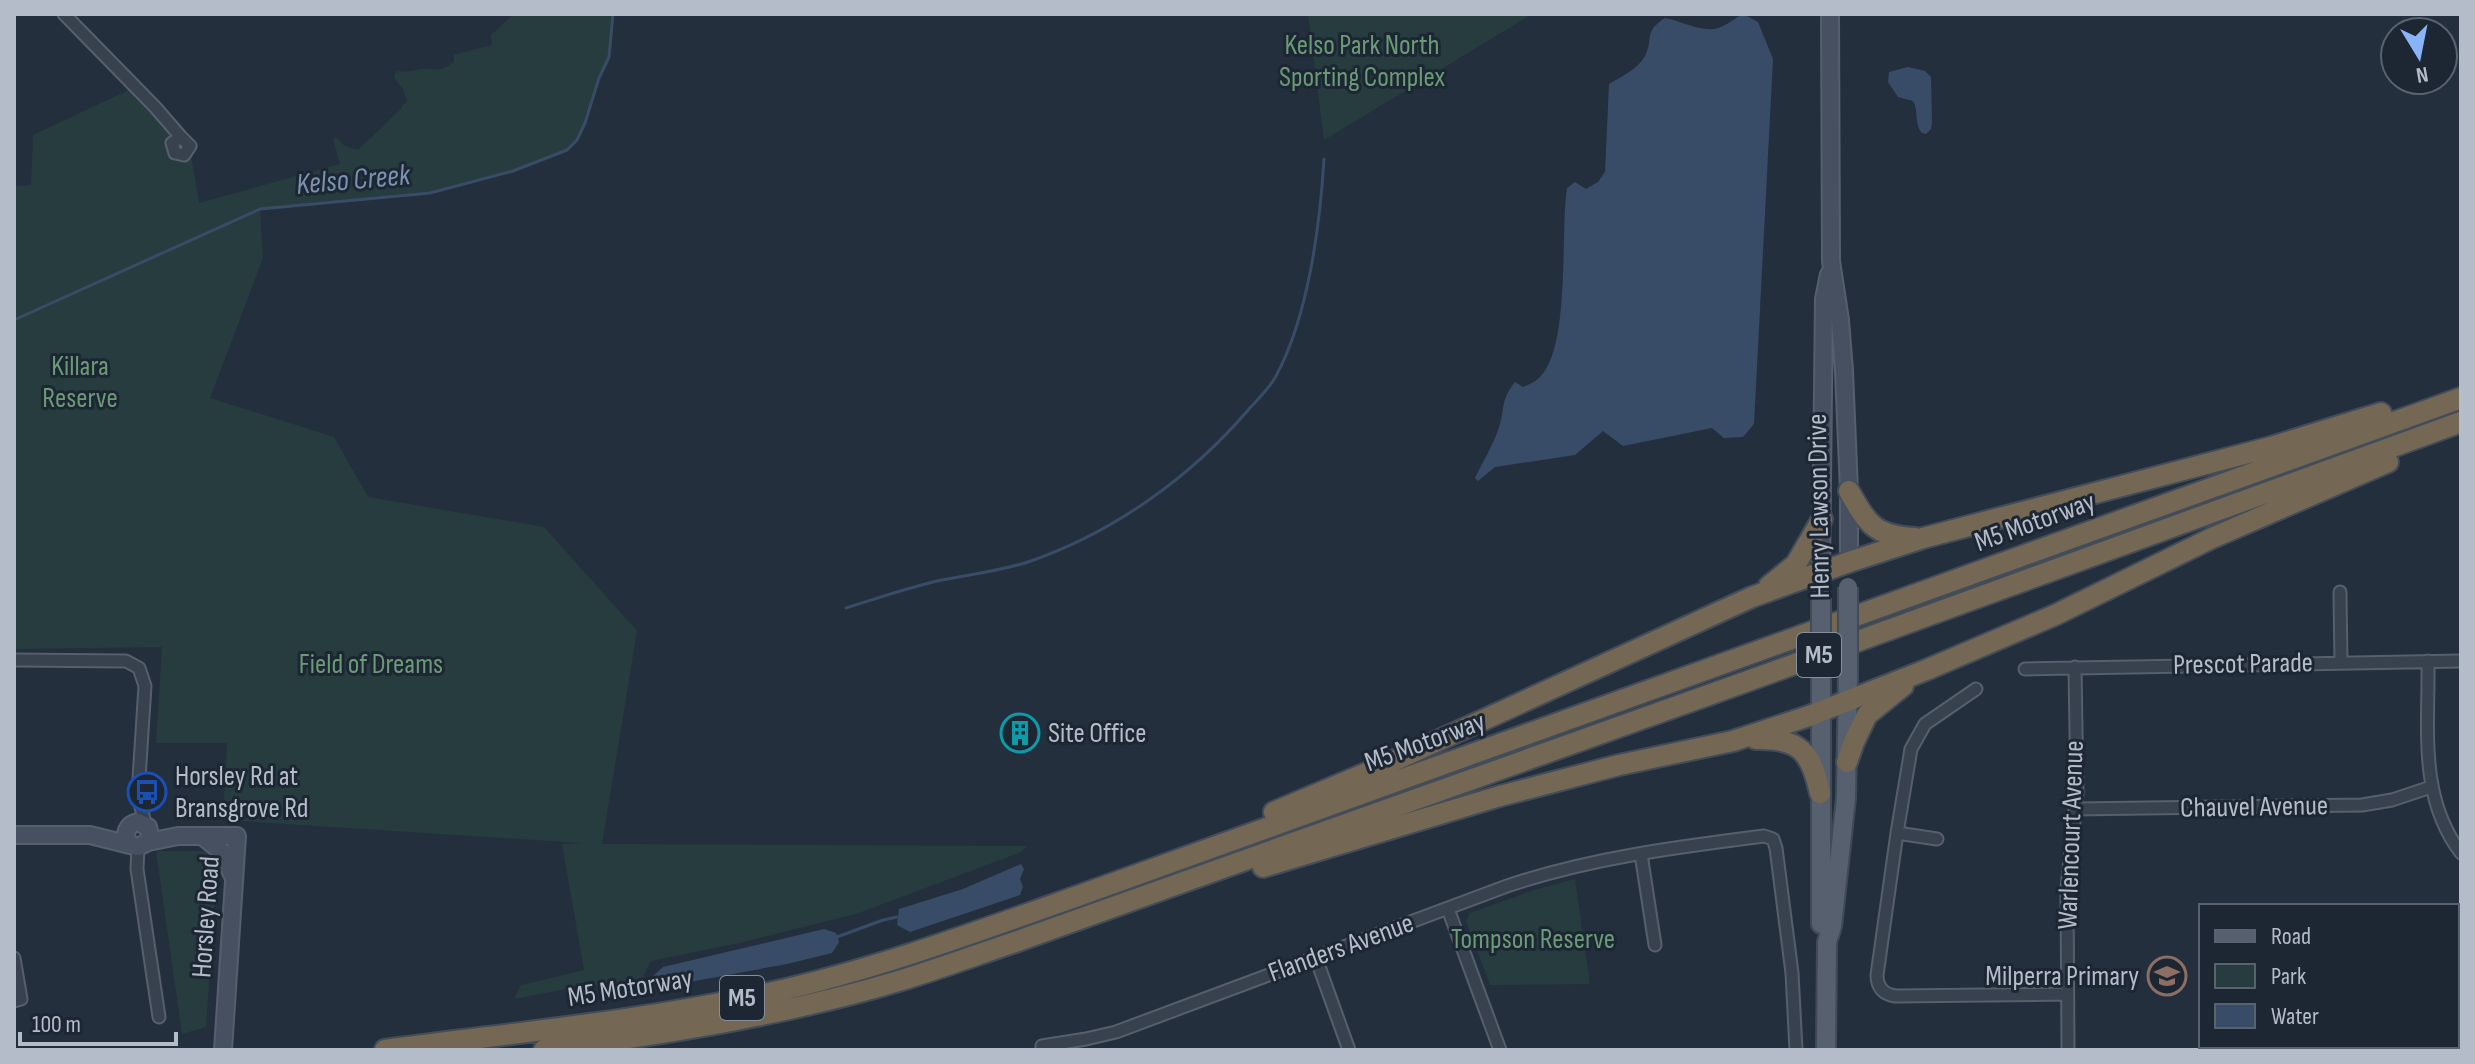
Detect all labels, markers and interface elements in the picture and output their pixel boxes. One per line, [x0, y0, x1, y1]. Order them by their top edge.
north arrow [2379, 16, 2459, 96]
park label: Kelso Park North Sporting Complex [1279, 29, 1446, 94]
text: N [2414, 60, 2430, 89]
water label: Kelso Creek [295, 157, 412, 203]
park label: Killara Reserve [42, 350, 118, 415]
street label: Henry Lawson Drive [1801, 413, 1837, 599]
street label: M5 Motorway [1970, 485, 2100, 559]
road number: M5 [1797, 633, 1841, 677]
street label: Prescot Parade [2173, 646, 2313, 682]
park label: Field of Dreams [299, 648, 443, 681]
street label: M5 Motorway [1360, 705, 1490, 779]
building icon: Site Office [999, 712, 1041, 754]
place label: Site Office [1048, 717, 1147, 750]
street label: Warlencourt Avenue [2051, 740, 2091, 930]
place label: Horsley Rd at Bransgrove Rd [175, 760, 308, 825]
bus stop icon: Horsley Rd at Bransgrove Rd [126, 771, 168, 813]
street label: Chauvel Avenue [2180, 789, 2328, 825]
street label: Horsley Road [185, 855, 227, 979]
legend [2199, 904, 2459, 1048]
street label: Flanders Avenue [1264, 906, 1418, 990]
text: Road [2271, 922, 2311, 951]
park label: Tompson Reserve [1451, 923, 1615, 956]
school or university icon: Milperra Primary [2146, 955, 2188, 997]
place label: Milperra Primary [1985, 960, 2139, 993]
street label: M5 Motorway [565, 962, 695, 1014]
text: Park [2271, 962, 2306, 991]
road number: M5 [720, 976, 764, 1020]
scale bar [20, 996, 176, 1046]
text: Water [2271, 1002, 2319, 1031]
text: 100 m [32, 1010, 81, 1039]

